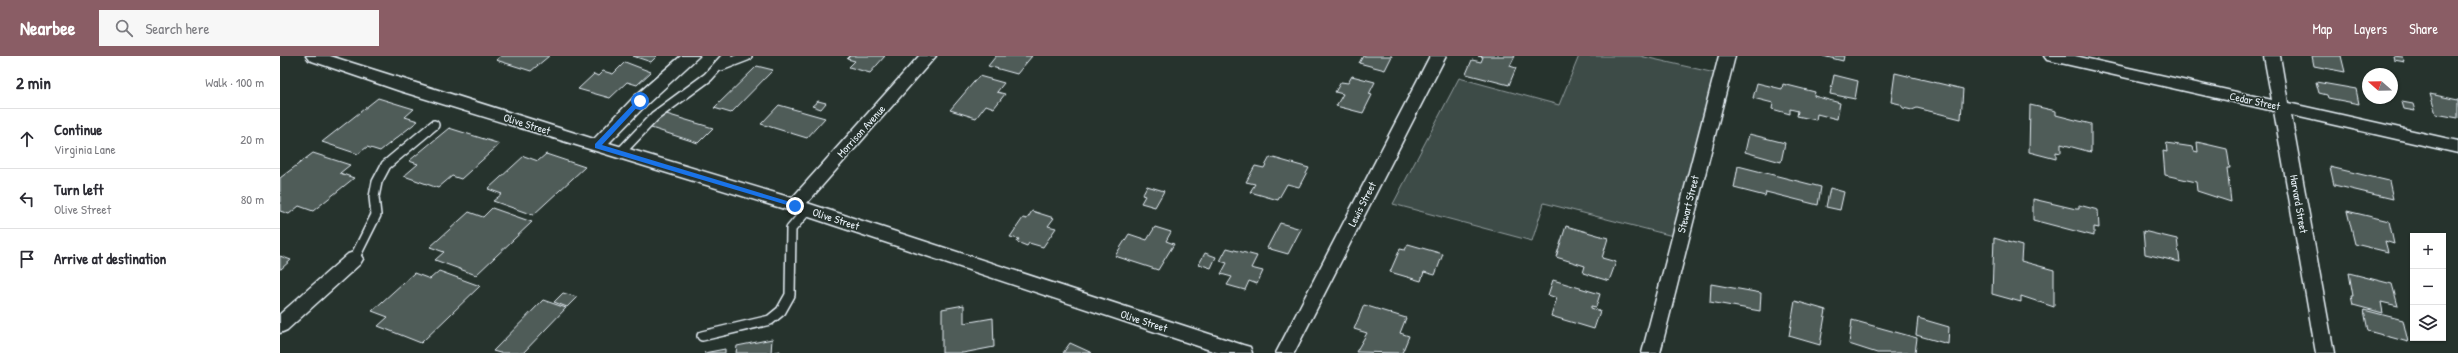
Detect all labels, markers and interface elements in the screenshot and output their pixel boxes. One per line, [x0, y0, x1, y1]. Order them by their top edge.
search box [99, 10, 379, 46]
text: Nearbee [20, 15, 75, 41]
icon: search [113, 17, 135, 39]
text: Search here [145, 18, 210, 39]
text: Map [2312, 19, 2332, 38]
text: Layers [2354, 19, 2387, 38]
text: Share [2409, 19, 2438, 38]
north arrow [2362, 68, 2398, 104]
text: 2 min [16, 71, 51, 94]
text: Walk · 100 m [205, 73, 264, 91]
street label: Cedar Street [2228, 89, 2282, 113]
route start [631, 92, 649, 110]
street label: Morrison Avenue [834, 101, 889, 160]
street label: Olive Street [502, 110, 552, 138]
text: Continue [54, 119, 102, 140]
icon: ahead [16, 128, 38, 150]
text: 20 m [240, 130, 264, 148]
text: Virginia Lane [54, 140, 116, 158]
street label: Stewart Street [1674, 174, 1702, 234]
street label: Harvard Street [2287, 174, 2311, 235]
text: Turn left [54, 179, 104, 200]
street label: Lewis Street [1345, 179, 1379, 229]
icon: left [16, 188, 38, 210]
text: 80 m [241, 190, 264, 208]
route end [786, 197, 804, 215]
text: Olive Street [54, 200, 111, 218]
street label: Olive Street [811, 205, 861, 233]
map controls [2410, 233, 2446, 341]
button: + [2410, 233, 2446, 269]
icon: arrive [16, 248, 38, 270]
text: Arrive at destination [54, 248, 166, 269]
button: − [2410, 269, 2446, 305]
button: layers [2410, 305, 2446, 341]
street label: Olive Street [1119, 307, 1169, 335]

